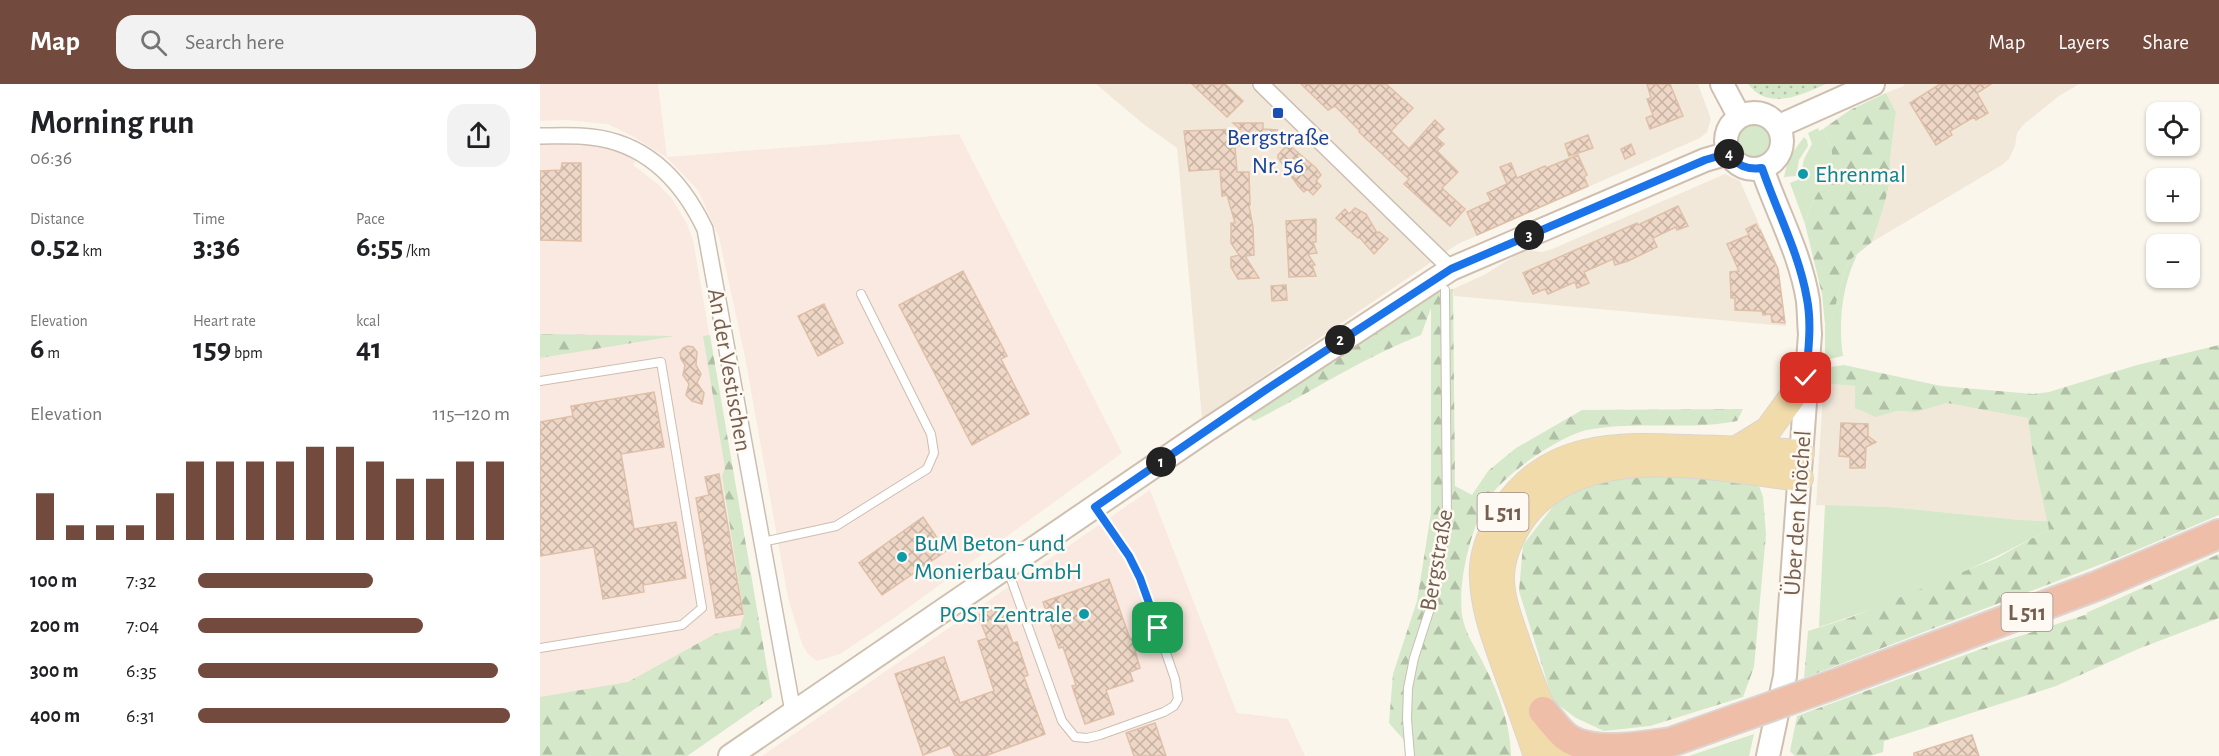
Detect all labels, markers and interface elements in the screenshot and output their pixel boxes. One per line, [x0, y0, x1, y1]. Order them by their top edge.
search box [116, 15, 536, 69]
icon: search [137, 26, 170, 59]
text: Map [30, 28, 80, 56]
text: Search here [185, 31, 284, 53]
text: Map [1989, 32, 2025, 53]
text: Layers [2058, 32, 2109, 53]
text: Share [2142, 32, 2189, 53]
map controls [2146, 102, 2200, 288]
button: locate [2146, 102, 2200, 156]
button: share [447, 104, 510, 167]
marker: Bergstraße Nr. 56 [1271, 106, 1285, 120]
text: Morning run [30, 107, 194, 140]
place label: Bergstraße Nr. 56 [1227, 126, 1329, 178]
pin: 4 [1714, 139, 1744, 169]
text: 4 [1725, 146, 1733, 162]
text: 06:36 [30, 148, 72, 168]
place label: Ehrenmal [1815, 163, 1906, 187]
marker: Ehrenmal [1796, 167, 1810, 181]
button: + [2146, 168, 2200, 222]
text: Distance [30, 211, 84, 227]
text: Time [193, 211, 225, 227]
text: Pace [356, 211, 385, 227]
pin: 3 [1514, 220, 1544, 250]
text: 3 [1526, 227, 1532, 243]
text: 0.52 [30, 232, 80, 262]
text: 3:36 [193, 232, 240, 262]
text: 6:55 [356, 232, 403, 262]
button: − [2146, 234, 2200, 288]
text: km [80, 243, 102, 259]
text: /km [403, 243, 431, 259]
street label: An der Vestischen [703, 287, 755, 454]
text: Elevation [30, 313, 88, 329]
text: Heart rate [193, 313, 256, 329]
text: kcal [356, 313, 380, 329]
pin: 2 [1325, 325, 1355, 355]
text: 2 [1336, 332, 1344, 348]
text: 6 [30, 334, 45, 364]
text: 159 [193, 334, 231, 364]
text: 41 [356, 334, 382, 364]
text: m [45, 345, 60, 361]
text: bpm [231, 345, 263, 361]
pin [1780, 352, 1831, 403]
icon: check [1789, 361, 1822, 394]
text: Elevation [30, 404, 102, 424]
text: 115–120 m [433, 404, 510, 424]
street label: Über den Knöchel [1779, 429, 1816, 597]
pin: 1 [1146, 447, 1176, 477]
text: 1 [1158, 454, 1164, 470]
road number: L 511 [1478, 493, 1528, 531]
street label: Bergstraße [1416, 508, 1458, 613]
place label: BuM Beton- und Monierbau GmbH [914, 532, 1082, 584]
marker: BuM Beton- und Monierbau GmbH [895, 550, 909, 564]
text: 100 m [30, 571, 77, 591]
text: 7:32 [126, 571, 156, 591]
road number: L 511 [2002, 593, 2052, 631]
pin [1132, 602, 1183, 653]
place label: POST Zentrale [939, 603, 1072, 627]
marker: POST Zentrale [1077, 607, 1091, 621]
icon: arrive [1141, 611, 1174, 644]
text: 200 m [30, 616, 79, 636]
text: 7:04 [126, 616, 159, 636]
text: 300 m [30, 661, 79, 681]
text: 6:35 [126, 661, 157, 681]
text: 400 m [30, 706, 80, 726]
text: 6:31 [126, 706, 155, 726]

